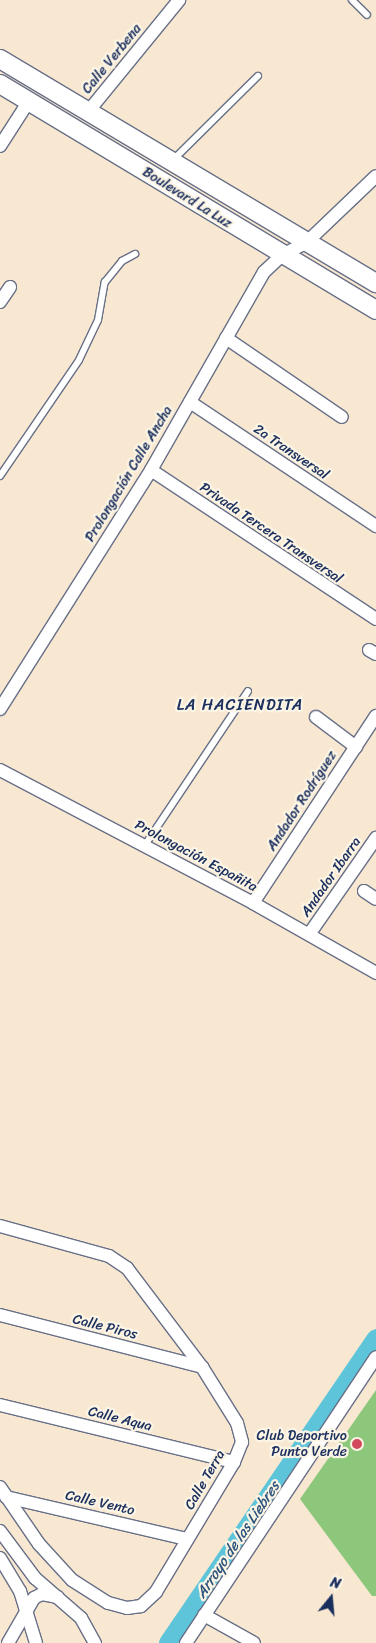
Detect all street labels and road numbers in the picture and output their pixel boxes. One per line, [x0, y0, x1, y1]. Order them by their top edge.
street label: Calle Verbena [79, 21, 145, 97]
street label: Boulevard La Luz [139, 164, 235, 232]
street label: Prolongación Calle Ancha [82, 403, 176, 545]
street label: 2a Transversal [250, 421, 332, 483]
street label: Privada Tercera Transversal [196, 479, 346, 587]
street label: Andador Rodríguez [263, 748, 341, 854]
street label: Prolongación Españita [132, 817, 260, 895]
street label: Andador Ibarra [297, 834, 365, 920]
street label: Calle Piros [71, 1311, 139, 1343]
street label: Calle Aqua [86, 1403, 154, 1435]
street label: Calle Terra [181, 1447, 229, 1513]
street label: Calle Vento [64, 1487, 136, 1519]

